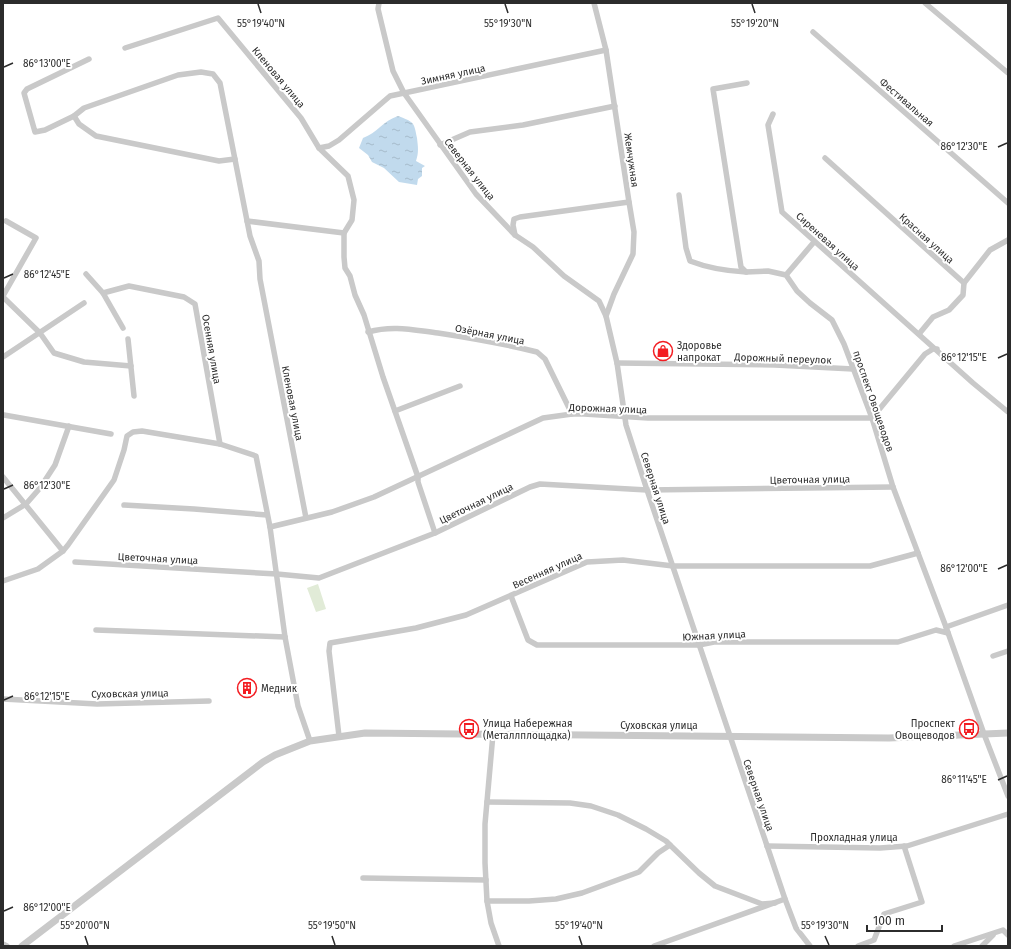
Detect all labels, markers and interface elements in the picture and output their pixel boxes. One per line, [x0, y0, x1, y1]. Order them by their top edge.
text: 55°19'40"N [237, 18, 285, 30]
text: 55°19'30"N [484, 18, 532, 30]
text: 55°19'20"N [731, 18, 779, 30]
street label: Кленовая улица [249, 45, 307, 111]
text: 86°13'00"E [23, 58, 71, 70]
street label: Зимняя улица [420, 62, 486, 88]
street label: Фестивальная [877, 76, 936, 130]
street label: Жемчужная [621, 132, 641, 188]
street label: Северная улица [441, 136, 497, 203]
text: 86°12'30"E [940, 141, 988, 153]
street label: Сиреневая улица [793, 210, 862, 273]
street label: Красная улица [897, 211, 956, 266]
text: 86°12'45"E [24, 269, 70, 281]
street label: Осенняя улица [199, 313, 223, 385]
street label: Озёрная улица [454, 321, 526, 348]
shop icon: Здоровье напрокат [652, 340, 674, 362]
place label: Здоровье напрокат [677, 340, 722, 364]
street label: проспект Овощеводов [850, 349, 896, 454]
street label: Дорожный переулок [733, 351, 832, 367]
text: 86°12'15"E [941, 352, 987, 364]
street label: Кленовая улица [279, 365, 305, 442]
street label: Дорожная улица [568, 402, 647, 416]
street label: Северная улица [638, 451, 672, 526]
street label: Цветочная улица [770, 473, 850, 487]
text: 86°12'30"E [23, 480, 71, 492]
street label: Цветочная улица [438, 481, 515, 527]
street label: Весенняя улица [511, 550, 584, 592]
street label: Цветочная улица [117, 551, 198, 567]
text: 86°12'00"E [940, 563, 988, 575]
street label: Южная улица [682, 628, 746, 644]
building icon: Медник [236, 677, 258, 699]
place label: Медник [261, 683, 298, 695]
street label: Суховская улица [91, 687, 169, 701]
text: 86°12'15"E [24, 691, 70, 703]
bus stop icon: Улица Набережная (Металлплощадка) [458, 718, 480, 740]
place label: Улица Набережная (Металлплощадка) [483, 718, 572, 742]
place label: Проспект Овощеводов [895, 718, 955, 742]
bus stop icon: Проспект Овощеводов [958, 718, 980, 740]
street label: Суховская улица [620, 720, 698, 732]
street label: Северная улица [740, 758, 776, 833]
text: 86°11'45"E [941, 774, 987, 786]
street label: Прохладная улица [810, 832, 898, 844]
text: 86°12'00"E [23, 902, 71, 914]
scale bar [867, 907, 942, 933]
text: 100 m [873, 914, 905, 928]
text: 55°20'00"N [60, 920, 110, 932]
text: 55°19'50"N [308, 920, 356, 932]
text: 55°19'40"N [555, 920, 603, 932]
text: 55°19'30"N [801, 920, 849, 932]

